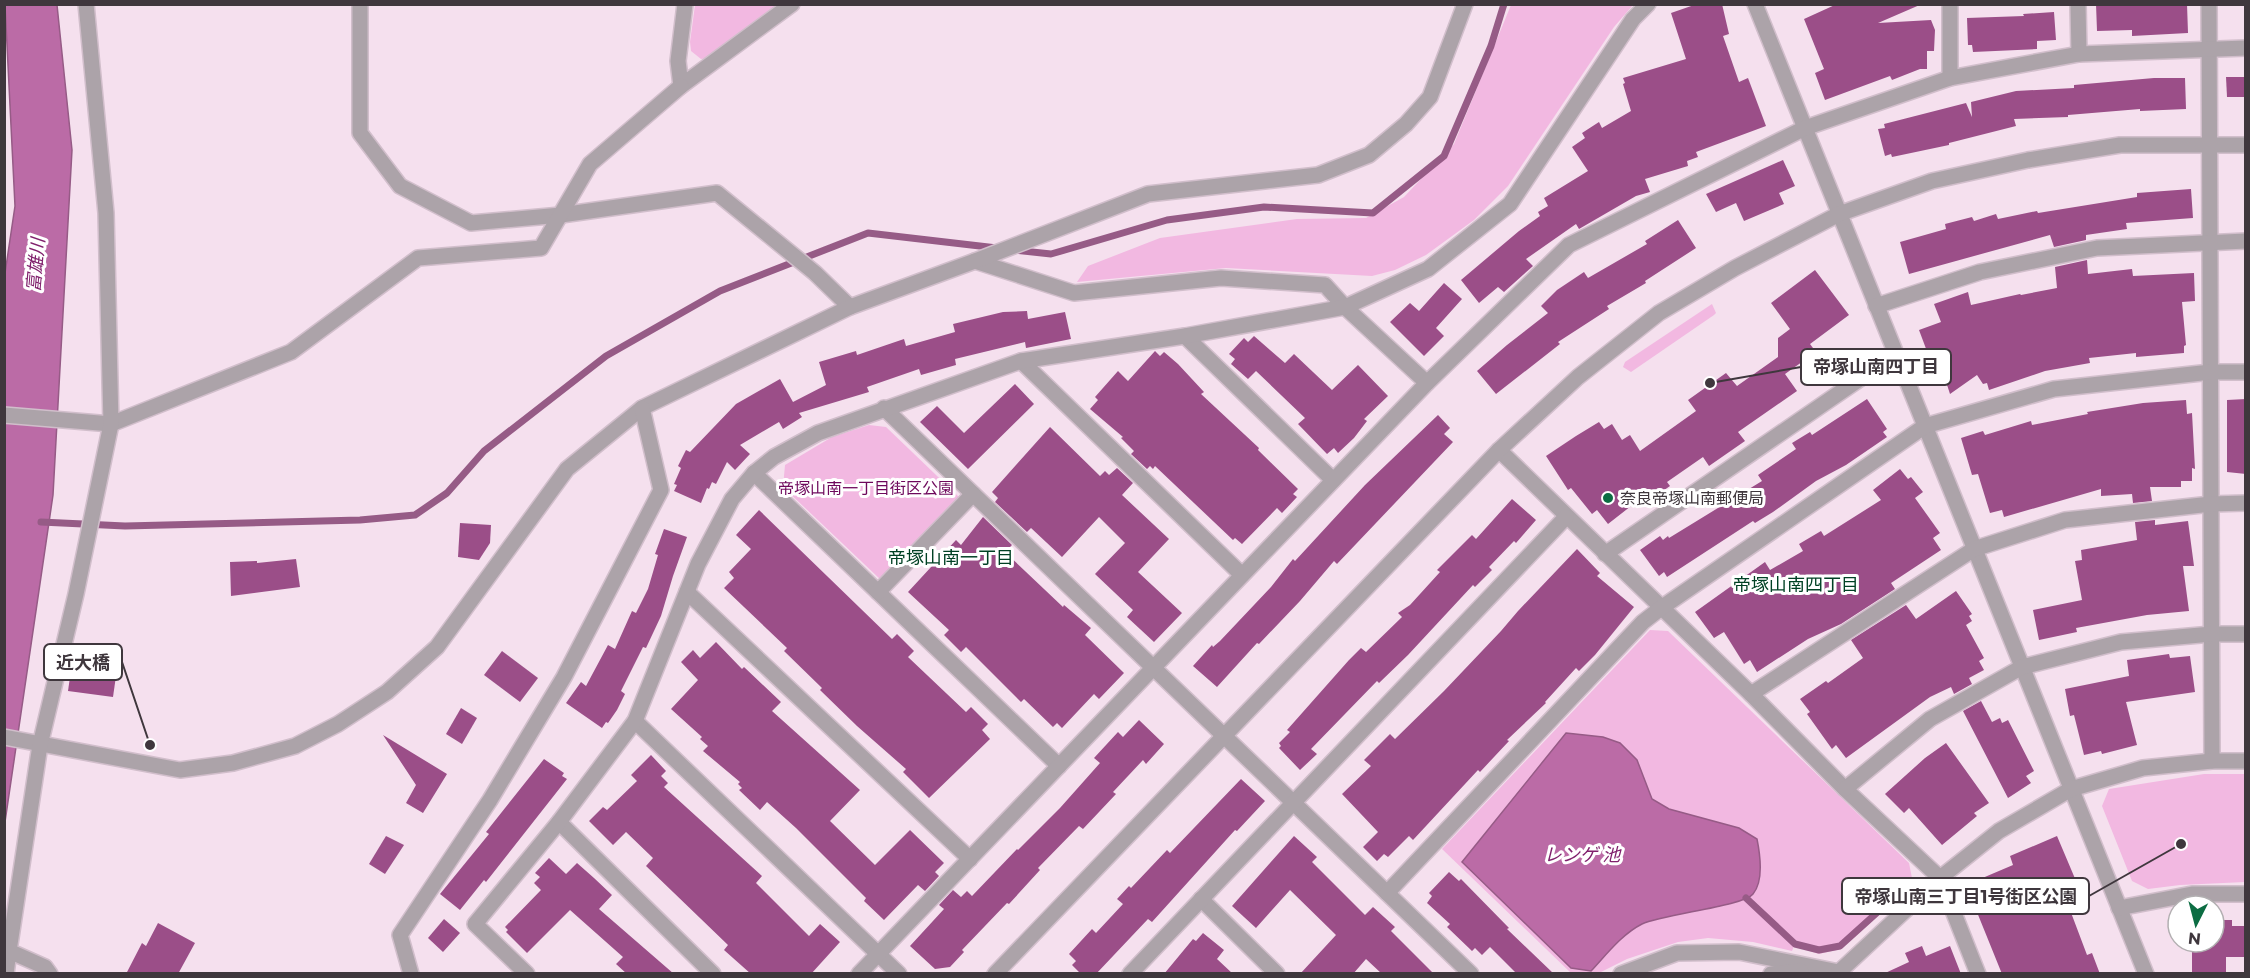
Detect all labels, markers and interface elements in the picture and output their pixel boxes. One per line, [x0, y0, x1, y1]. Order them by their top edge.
water label: 富雄川 [23, 235, 49, 293]
callout: 帝塚山南四丁目 [1801, 349, 1951, 385]
text: 帝塚山南四丁目 [1813, 356, 1939, 378]
park label: 帝塚山南一丁目街区公園 [778, 479, 954, 498]
place label: 奈良帝塚山南郵便局 [1620, 489, 1764, 508]
marker: 奈良帝塚山南郵便局 [1601, 491, 1615, 505]
district label: 帝塚山南一丁目 [888, 547, 1014, 569]
district label: 帝塚山南四丁目 [1733, 574, 1859, 596]
callout: 近大橋 [44, 644, 122, 680]
text: 近大橋 [56, 652, 110, 674]
water label: レンゲ 池 [1544, 844, 1622, 866]
callout: 帝塚山南三丁目1号街区公園 [1842, 878, 2089, 914]
text: 帝塚山南三丁目1号街区公園 [1854, 886, 2078, 908]
north arrow [2166, 894, 2226, 954]
text: N [2187, 928, 2202, 949]

